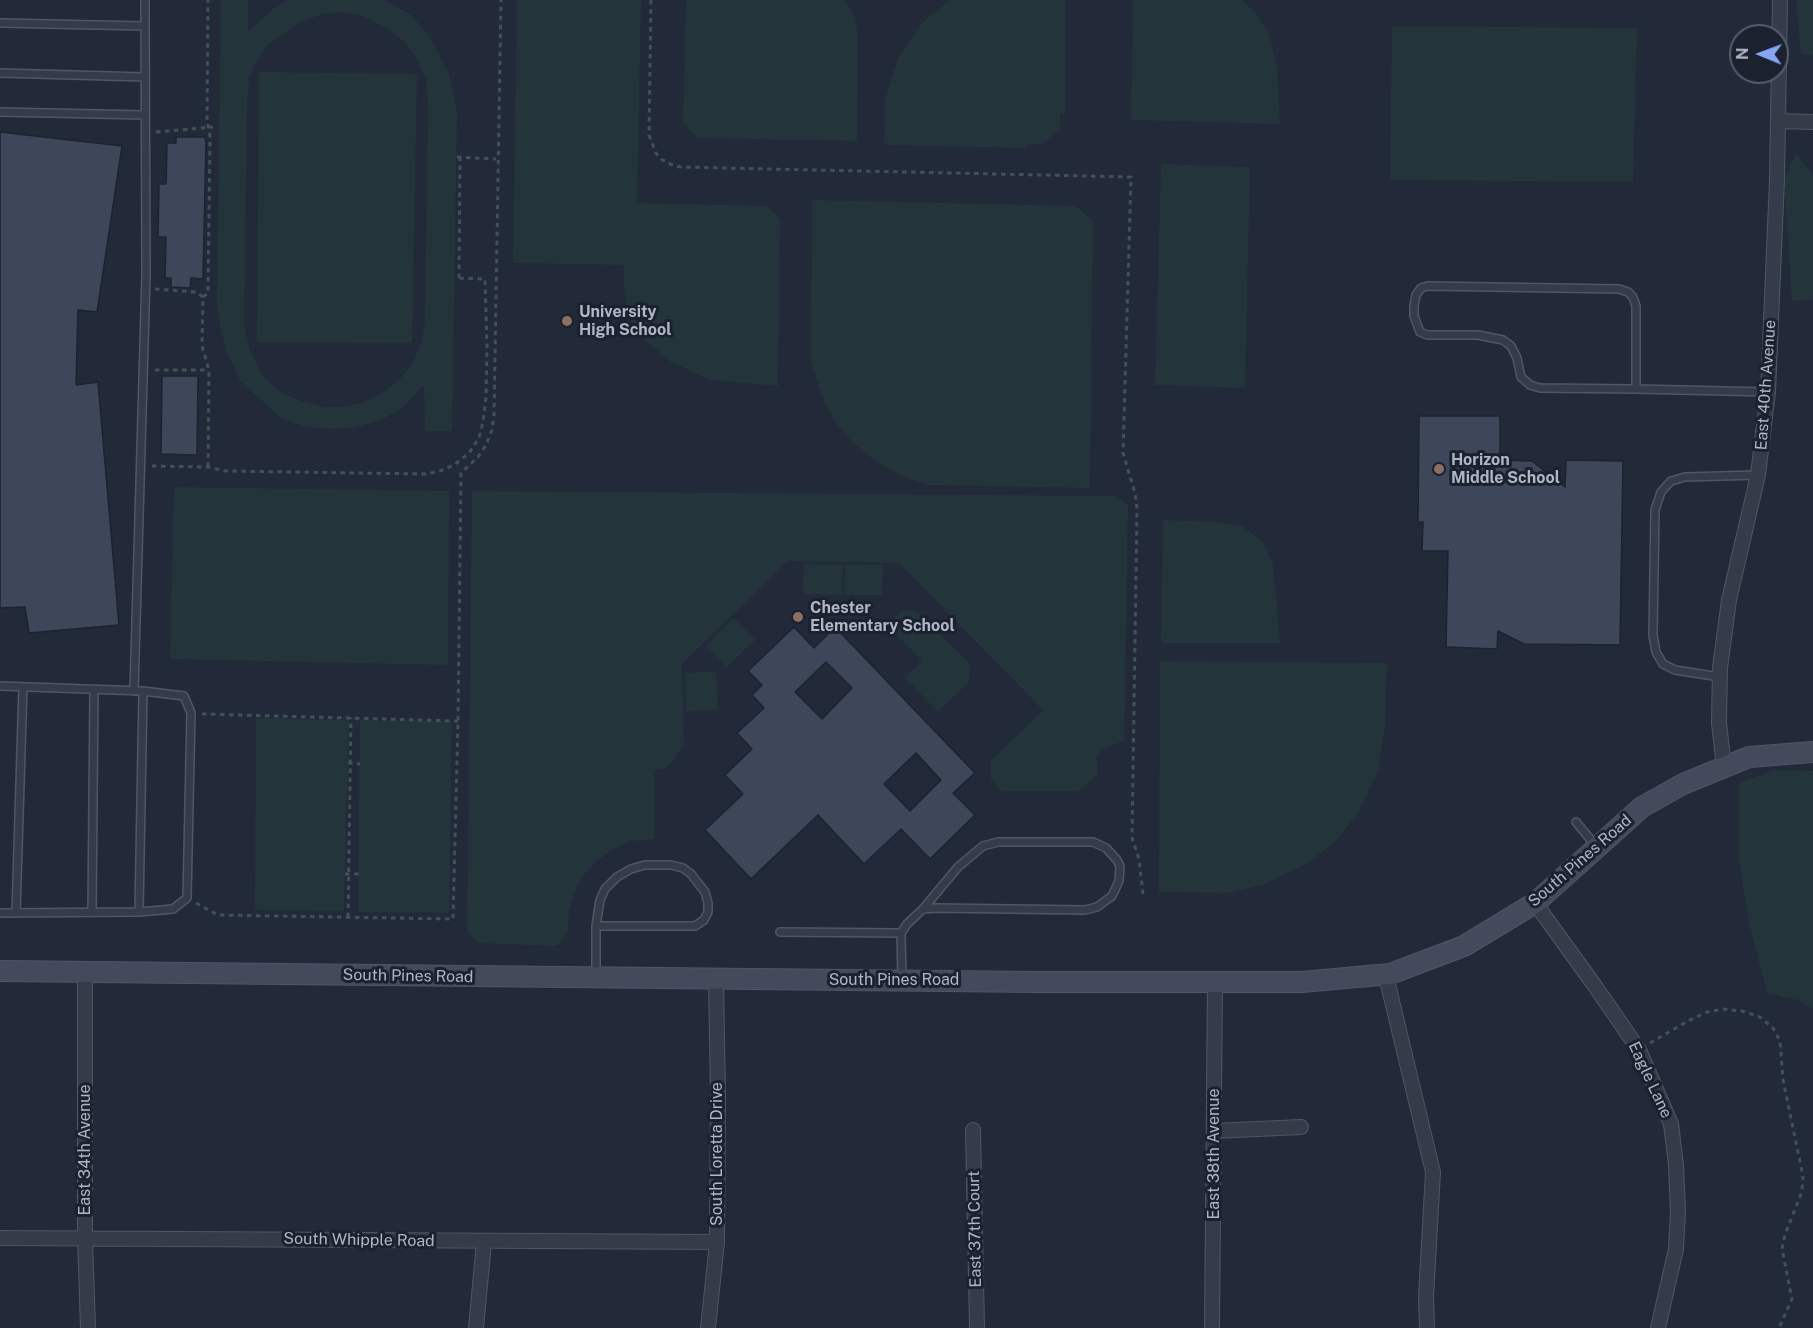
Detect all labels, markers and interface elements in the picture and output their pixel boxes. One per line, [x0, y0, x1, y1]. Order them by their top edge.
north arrow [1729, 24, 1789, 84]
text: N [1733, 47, 1752, 60]
place label: University High School [579, 302, 672, 340]
marker: University High School [560, 314, 574, 328]
street label: East 40th Avenue [1752, 319, 1780, 451]
place label: Horizon Middle School [1451, 450, 1560, 488]
marker: Horizon Middle School [1432, 462, 1446, 476]
place label: Chester Elementary School [810, 598, 955, 636]
marker: Chester Elementary School [791, 610, 805, 624]
street label: South Pines Road [1524, 811, 1636, 911]
street label: South Pines Road [342, 965, 474, 987]
street label: South Pines Road [829, 970, 959, 990]
street label: Eagle Lane [1624, 1039, 1676, 1121]
street label: South Loretta Drive [707, 1082, 727, 1226]
street label: East 34th Avenue [75, 1084, 95, 1216]
street label: East 38th Avenue [1204, 1088, 1224, 1220]
street label: East 37th Court [964, 1170, 986, 1288]
street label: South Whipple Road [283, 1229, 435, 1251]

